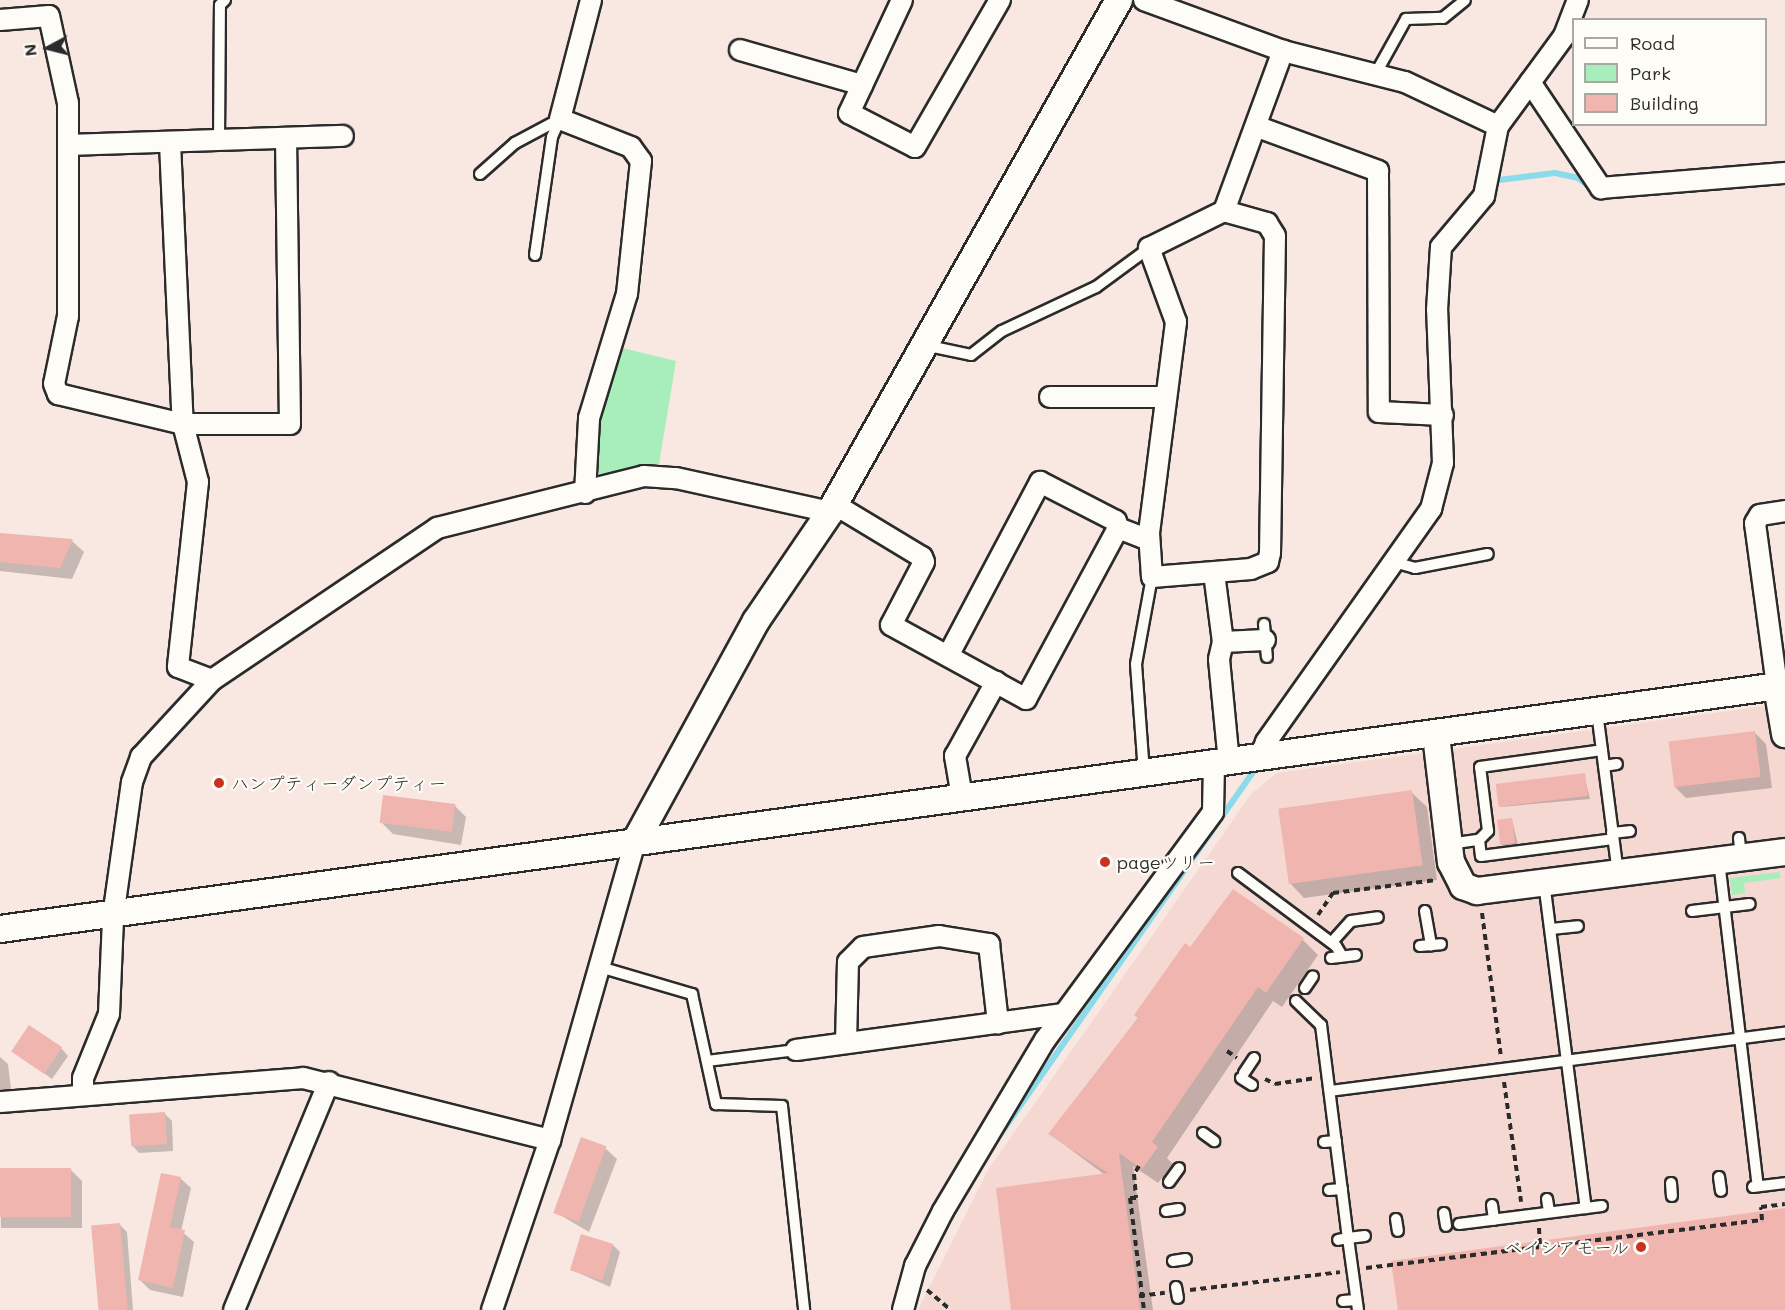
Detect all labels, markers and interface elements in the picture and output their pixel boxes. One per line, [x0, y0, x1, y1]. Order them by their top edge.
north arrow [18, 18, 78, 78]
legend [1572, 18, 1767, 126]
text: Road [1630, 31, 1675, 55]
text: N [18, 43, 41, 58]
text: Park [1630, 61, 1671, 85]
text: Building [1630, 91, 1698, 115]
place label: ハンプティーダンプティー [231, 772, 447, 794]
marker: ハンプティーダンプティー [212, 776, 226, 790]
place label: pageツリー [1117, 851, 1215, 873]
marker: pageツリー [1098, 855, 1112, 869]
place label: ベイシアモール [1503, 1236, 1629, 1258]
marker: ベイシアモール [1634, 1240, 1648, 1254]

